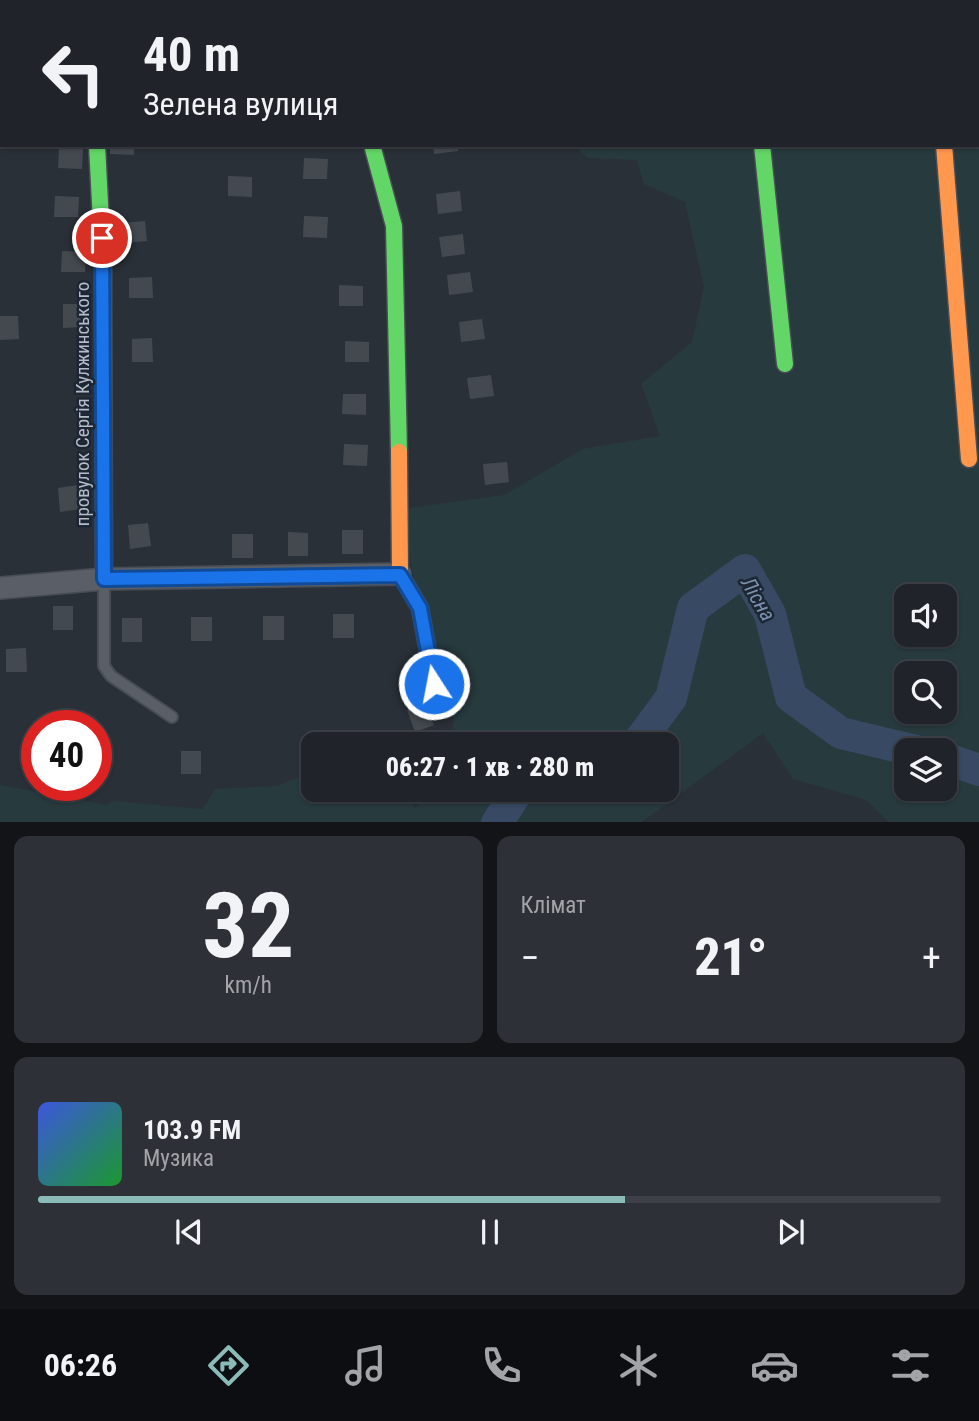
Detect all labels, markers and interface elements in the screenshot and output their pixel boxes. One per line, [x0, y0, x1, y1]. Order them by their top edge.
text: 40 m [143, 26, 240, 83]
icon: left [28, 28, 119, 119]
text: Зелена вулиця [143, 85, 339, 123]
pin [72, 208, 132, 268]
icon: arrive [83, 219, 121, 257]
street label: провулок Сергія Кулжинського [71, 282, 94, 526]
water label: Лісна [735, 572, 780, 625]
map controls [894, 584, 957, 801]
button: sound [894, 584, 957, 647]
position arrow [397, 647, 471, 721]
button: search [894, 661, 957, 724]
speed limit sign: 40 [21, 710, 112, 801]
button: layers [894, 738, 957, 801]
text: 06:27 · 1 хв · 280 m [386, 752, 594, 782]
text: 32 [202, 873, 294, 979]
text: Клімат [521, 892, 586, 919]
text: 21° [694, 927, 767, 988]
text: − [521, 936, 540, 980]
text: + [922, 936, 941, 980]
text: km/h [225, 972, 272, 999]
text: 103.9 FM [143, 1115, 241, 1145]
text: Музика [143, 1145, 214, 1172]
icon: previous [170, 1213, 208, 1251]
icon: pause [471, 1213, 509, 1251]
icon: next [772, 1213, 810, 1251]
icon: directions [204, 1341, 253, 1390]
icon: music [341, 1341, 390, 1390]
icon: phone [477, 1341, 526, 1390]
icon: climate [614, 1341, 663, 1390]
icon: car [750, 1341, 799, 1390]
icon: filters [886, 1341, 935, 1390]
text: 06:26 [44, 1346, 117, 1384]

